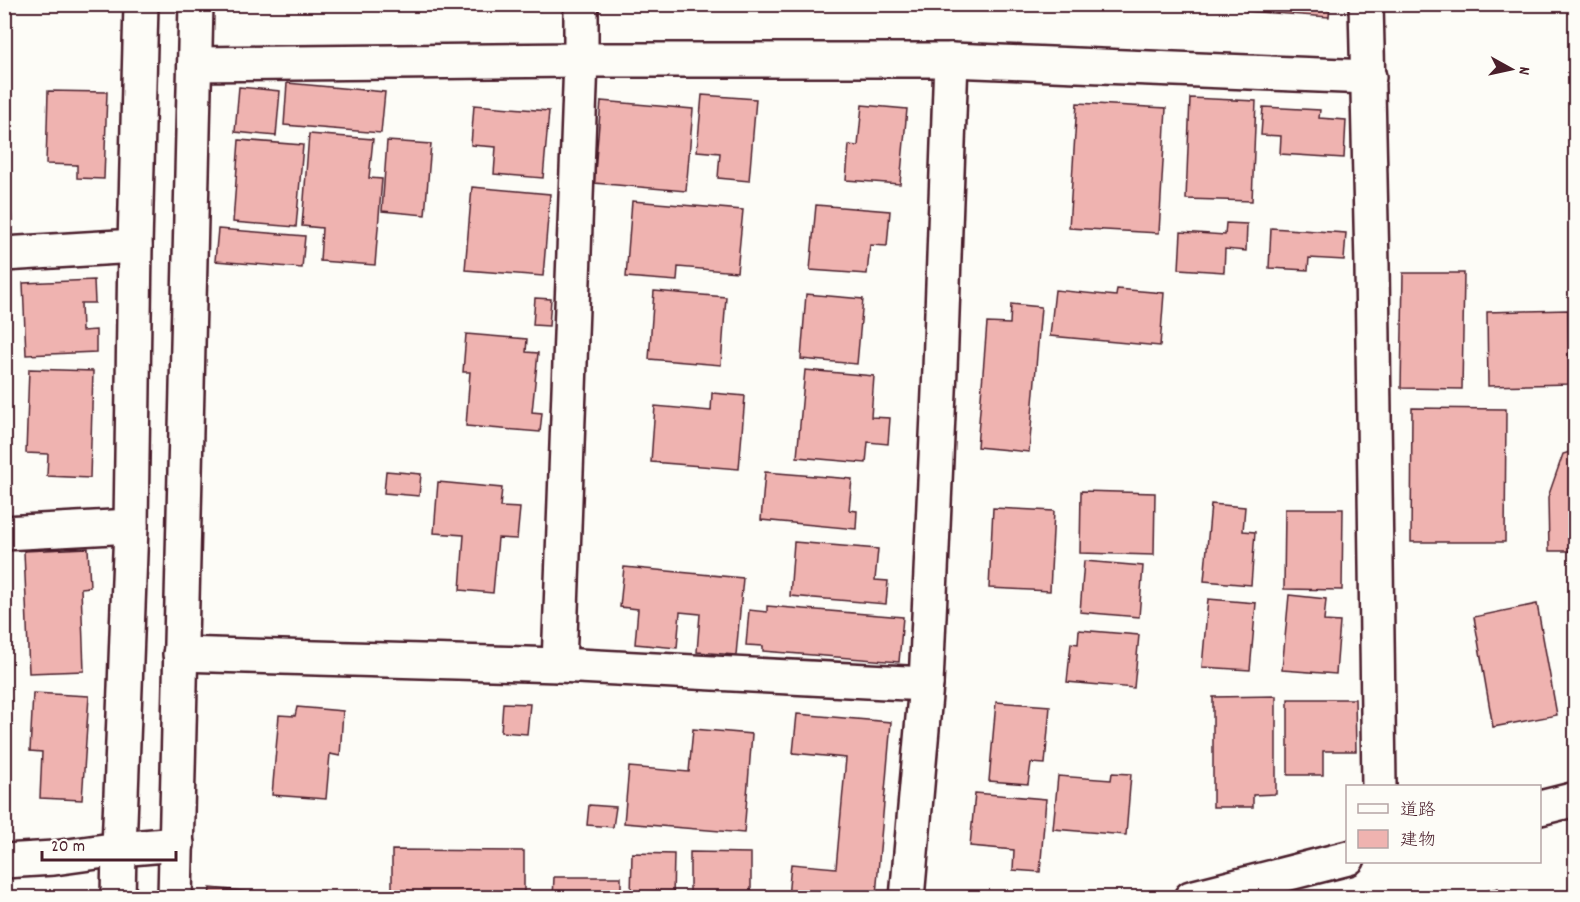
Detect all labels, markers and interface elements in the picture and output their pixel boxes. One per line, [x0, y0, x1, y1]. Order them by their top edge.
north arrow [1481, 39, 1541, 99]
text: N [1511, 65, 1535, 76]
legend [1346, 785, 1541, 863]
text: 道路 [1400, 799, 1436, 824]
scale bar [42, 824, 176, 862]
text: 建物 [1400, 829, 1436, 854]
text: 20 m [51, 835, 85, 860]

